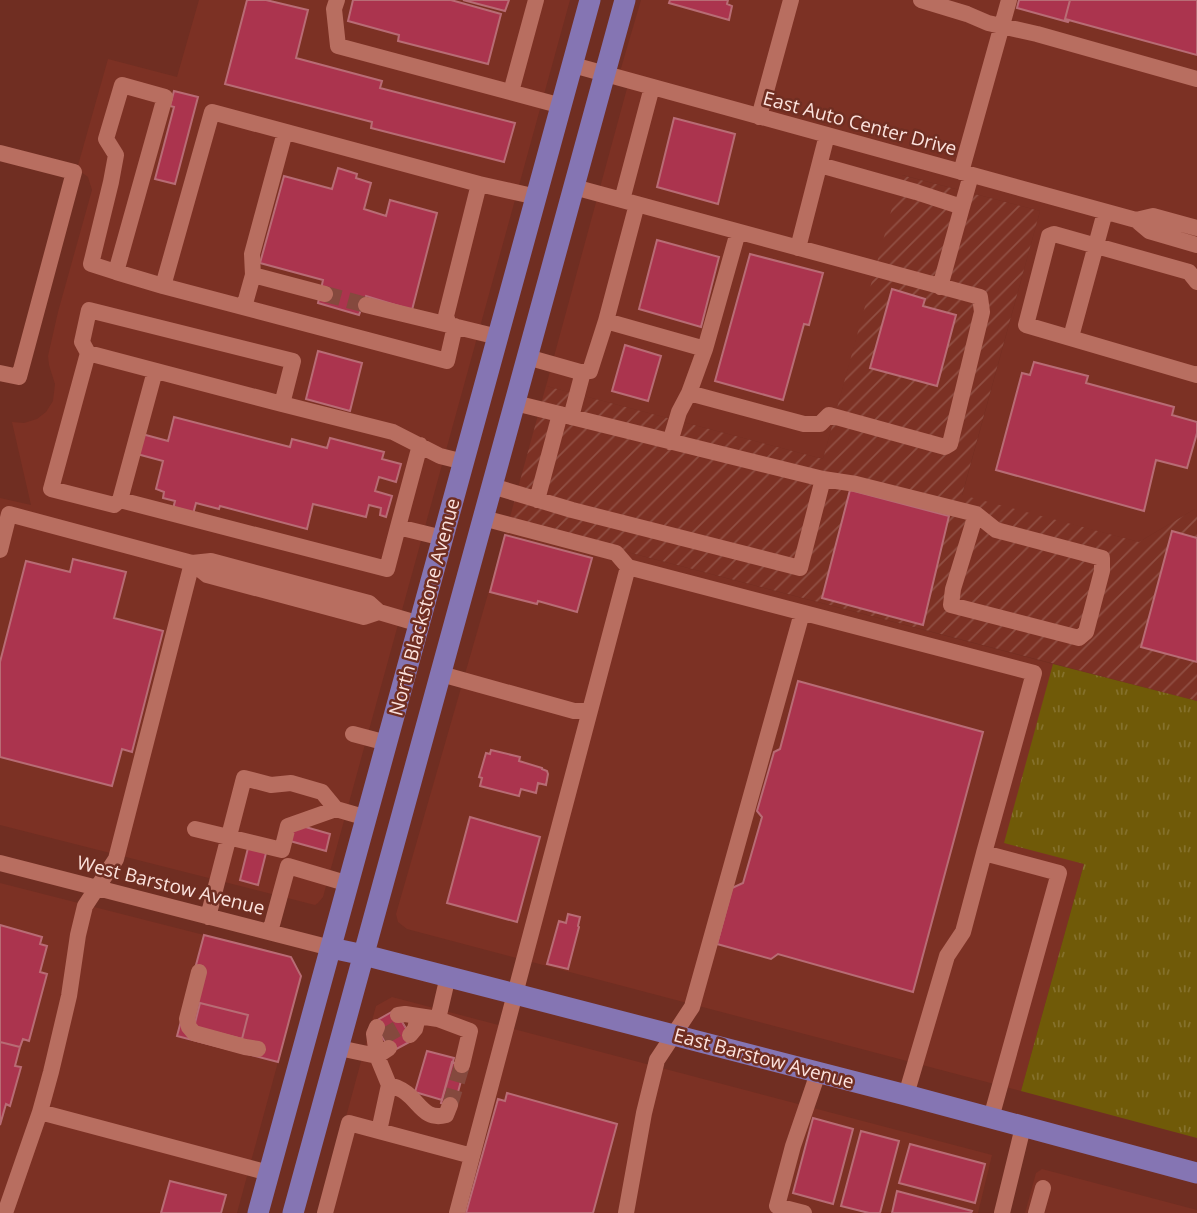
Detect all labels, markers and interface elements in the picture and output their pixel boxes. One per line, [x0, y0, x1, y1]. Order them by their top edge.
street label: East Auto Center Drive [760, 85, 960, 161]
street label: North Blackstone Avenue [382, 495, 466, 719]
street label: West Barstow Avenue [74, 849, 268, 921]
street label: East Barstow Avenue [671, 1021, 857, 1095]

